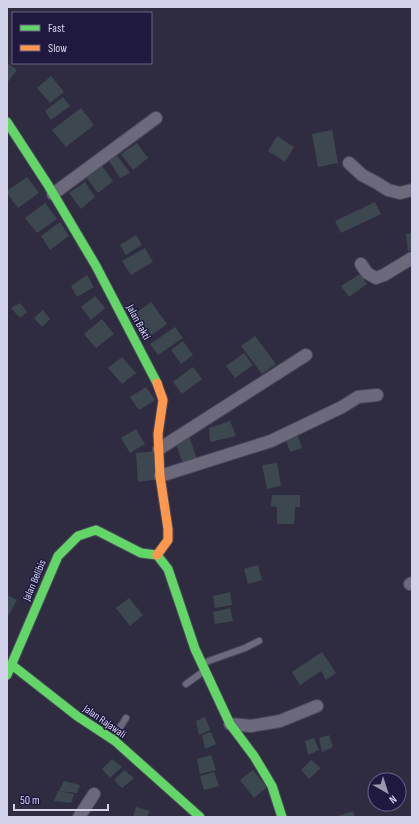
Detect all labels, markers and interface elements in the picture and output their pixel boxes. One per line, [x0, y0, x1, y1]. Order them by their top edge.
legend [12, 12, 152, 64]
text: Fast [48, 21, 65, 36]
text: Slow [48, 41, 67, 56]
street label: Jalan Bakti [123, 302, 153, 342]
street label: Jalan Belibis [20, 558, 49, 604]
street label: Jalan Rajawali [80, 701, 129, 741]
north arrow [367, 772, 407, 812]
scale bar [14, 786, 108, 812]
text: N [387, 792, 399, 806]
text: 50 m [20, 793, 40, 808]

